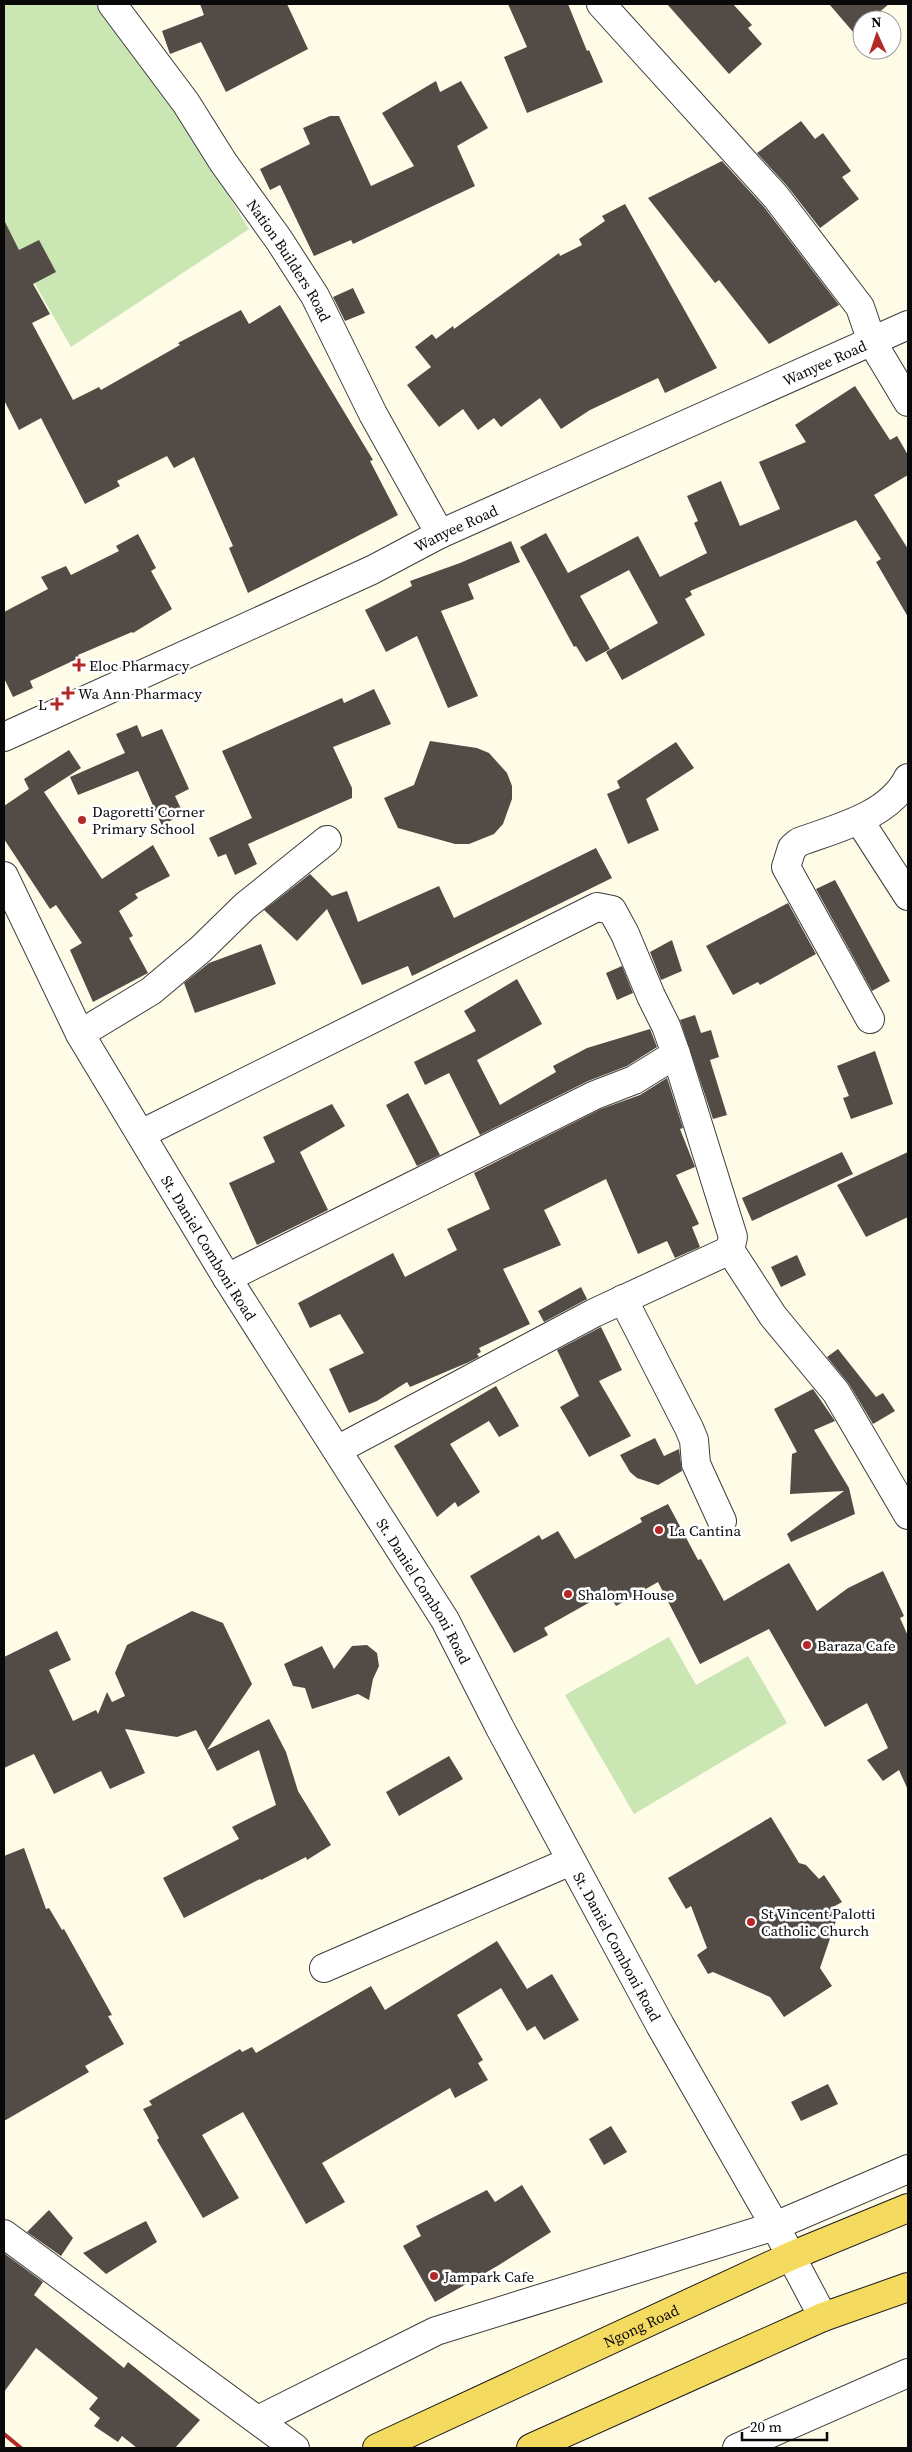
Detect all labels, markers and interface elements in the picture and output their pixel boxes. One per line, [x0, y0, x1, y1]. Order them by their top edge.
north arrow [852, 10, 902, 60]
text: N [871, 12, 882, 32]
street label: Nation Builders Road [242, 195, 337, 325]
street label: Wanyee Road [779, 334, 870, 390]
street label: Wanyee Road [410, 499, 501, 556]
place label: Eloc Pharmacy [89, 655, 190, 676]
marker: Eloc Pharmacy [73, 659, 85, 671]
place label: Wa Ann Pharmacy [78, 683, 202, 704]
marker: Wa Ann Pharmacy [62, 687, 74, 699]
place label: L [38, 694, 47, 715]
marker: L [51, 698, 63, 710]
place label: Dagoretti Corner Primary School [92, 801, 205, 839]
marker: Dagoretti Corner Primary School [76, 814, 88, 826]
street label: St. Daniel Comboni Road [157, 1171, 262, 1325]
street label: St. Daniel Comboni Road [372, 1514, 476, 1668]
place label: La Cantina [669, 1520, 742, 1541]
marker: La Cantina [653, 1524, 665, 1536]
place label: Shalom House [578, 1584, 675, 1605]
marker: Shalom House [562, 1588, 574, 1600]
place label: Baraza Cafe [817, 1635, 896, 1656]
marker: Baraza Cafe [801, 1639, 813, 1651]
street label: St. Daniel Comboni Road [569, 1868, 667, 2025]
place label: St Vincent Palotti Catholic Church [761, 1903, 875, 1941]
marker: St Vincent Palotti Catholic Church [745, 1916, 757, 1928]
place label: Jampark Cafe [443, 2266, 534, 2287]
marker: Jampark Cafe [428, 2270, 440, 2282]
street label: Ngong Road [600, 2299, 683, 2352]
scale bar [742, 2410, 827, 2442]
text: 20 m [750, 2416, 782, 2437]

